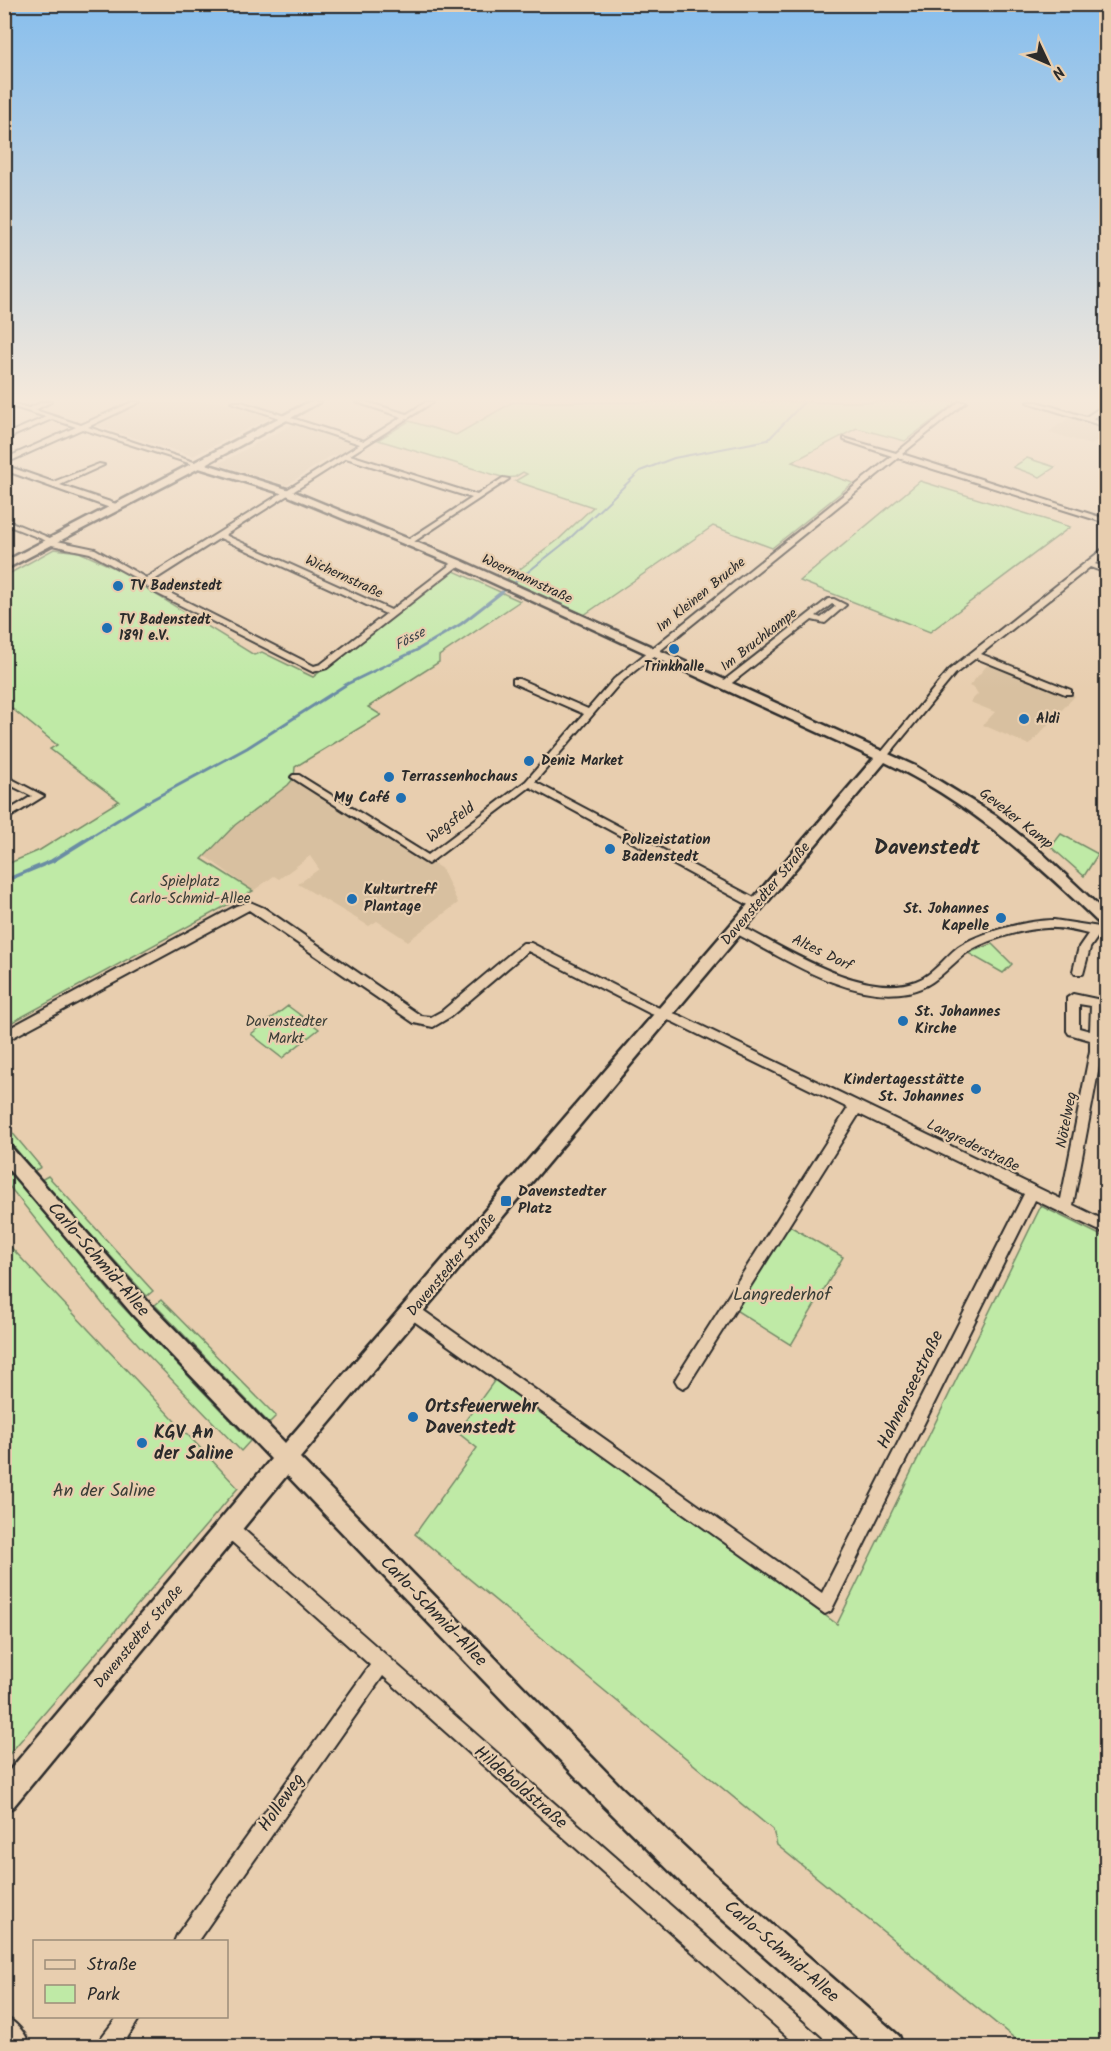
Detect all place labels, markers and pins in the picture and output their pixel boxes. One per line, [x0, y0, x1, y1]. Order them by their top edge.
place label: TV Badenstedt [130, 575, 223, 597]
marker: TV Badenstedt [111, 579, 125, 593]
place label: TV Badenstedt 1891 e.V. [119, 609, 212, 647]
marker: TV Badenstedt 1891 e.V. [100, 621, 114, 635]
marker: Trinkhalle [667, 642, 681, 656]
place label: Trinkhalle [644, 656, 704, 678]
place label: Aldi [1036, 708, 1060, 730]
marker: Aldi [1017, 712, 1031, 726]
place label: Deniz Market [541, 750, 624, 772]
marker: Deniz Market [522, 754, 536, 768]
place label: Terrassenhochaus [401, 765, 518, 789]
marker: Terrassenhochaus [382, 770, 396, 784]
place label: My Café [334, 786, 390, 810]
marker: My Café [394, 791, 408, 805]
place label: Polizeistation Badenstedt [622, 828, 711, 869]
marker: Polizeistation Badenstedt [603, 842, 617, 856]
place label: Kulturtreff Plantage [364, 878, 438, 919]
marker: Kulturtreff Plantage [345, 892, 359, 906]
place label: St. Johannes Kapelle [903, 897, 990, 938]
marker: St. Johannes Kapelle [994, 911, 1008, 925]
place label: St. Johannes Kirche [915, 1000, 1001, 1041]
marker: St. Johannes Kirche [896, 1014, 910, 1028]
place label: Kindertagesstätte St. Johannes [844, 1068, 965, 1109]
marker: Kindertagesstätte St. Johannes [969, 1082, 983, 1096]
place label: Davenstedter Platz [518, 1180, 607, 1221]
marker: Davenstedter Platz [499, 1194, 513, 1208]
place label: Ortsfeuerwehr Davenstedt [425, 1393, 540, 1443]
marker: Ortsfeuerwehr Davenstedt [406, 1410, 420, 1424]
place label: KGV An der Saline [154, 1419, 233, 1469]
marker: KGV An der Saline [135, 1436, 149, 1450]

